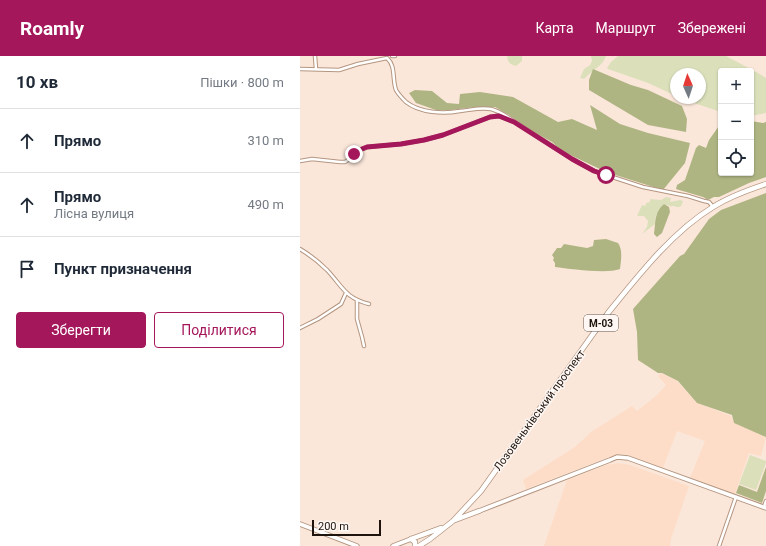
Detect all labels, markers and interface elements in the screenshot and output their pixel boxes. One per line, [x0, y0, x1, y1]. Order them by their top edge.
text: Roamly [20, 17, 84, 40]
text: Карта [535, 20, 574, 36]
text: Маршрут [596, 20, 656, 36]
text: Збережені [678, 20, 746, 36]
north arrow [670, 68, 706, 104]
map controls [718, 68, 754, 176]
button: + [718, 68, 754, 104]
text: 10 хв [16, 72, 58, 92]
text: Пішки · 800 m [200, 75, 284, 90]
button: − [718, 104, 754, 140]
icon: ahead [16, 130, 38, 152]
text: Прямо [54, 132, 101, 150]
text: 310 m [247, 133, 284, 148]
button: locate [718, 140, 754, 176]
route end [345, 145, 363, 163]
route start [597, 166, 615, 184]
text: Прямо [54, 188, 101, 206]
icon: ahead [16, 194, 38, 216]
text: 490 m [247, 197, 284, 212]
text: Лісна вулиця [54, 206, 134, 221]
icon: arrive [16, 258, 38, 280]
text: Пункт призначення [54, 260, 192, 278]
button: Зберегти [16, 312, 146, 348]
button: Поділитися [154, 312, 284, 348]
road number: М-03 [584, 315, 618, 331]
street label: Лозовеньківський проспект [491, 347, 588, 473]
scale bar [312, 518, 381, 537]
text: 200 m [318, 520, 349, 533]

